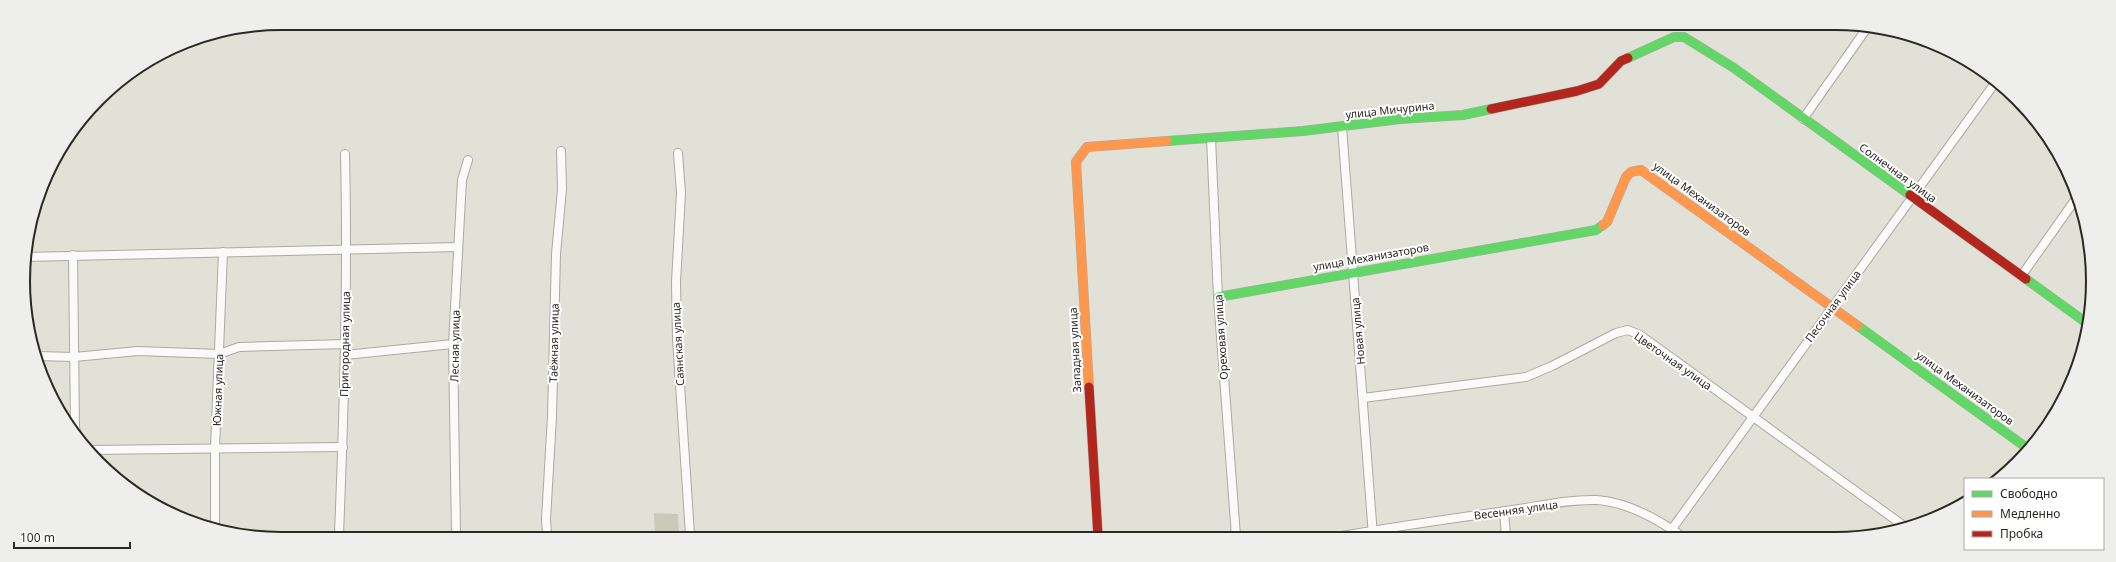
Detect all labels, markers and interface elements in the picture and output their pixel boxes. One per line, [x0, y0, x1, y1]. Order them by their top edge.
street label: улица Мичурина [1345, 97, 1435, 122]
street label: Солнечная улица [1856, 139, 1940, 206]
street label: улица Механизаторов [1650, 158, 1754, 239]
street label: улица Механизаторов [1312, 239, 1430, 274]
street label: Песочная улица [1801, 267, 1864, 345]
street label: Пригородная улица [336, 291, 353, 397]
street label: Ореховая улица [1210, 294, 1231, 380]
street label: Новая улица [1347, 297, 1368, 365]
street label: Саянская улица [668, 302, 687, 386]
street label: Таёжная улица [545, 303, 562, 383]
street label: Западная улица [1065, 307, 1084, 393]
street label: Лесная улица [446, 310, 463, 382]
street label: Цветочная улица [1632, 328, 1715, 393]
street label: улица Механизаторов [1913, 347, 2017, 428]
street label: Южная улица [209, 354, 226, 426]
legend [1964, 478, 2104, 550]
text: Свободно [2000, 485, 2058, 502]
street label: Весенняя улица [1473, 496, 1559, 523]
text: Медленно [2000, 505, 2060, 522]
scale bar [14, 524, 130, 550]
text: Пробка [2000, 525, 2043, 542]
text: 100 m [20, 529, 55, 546]

